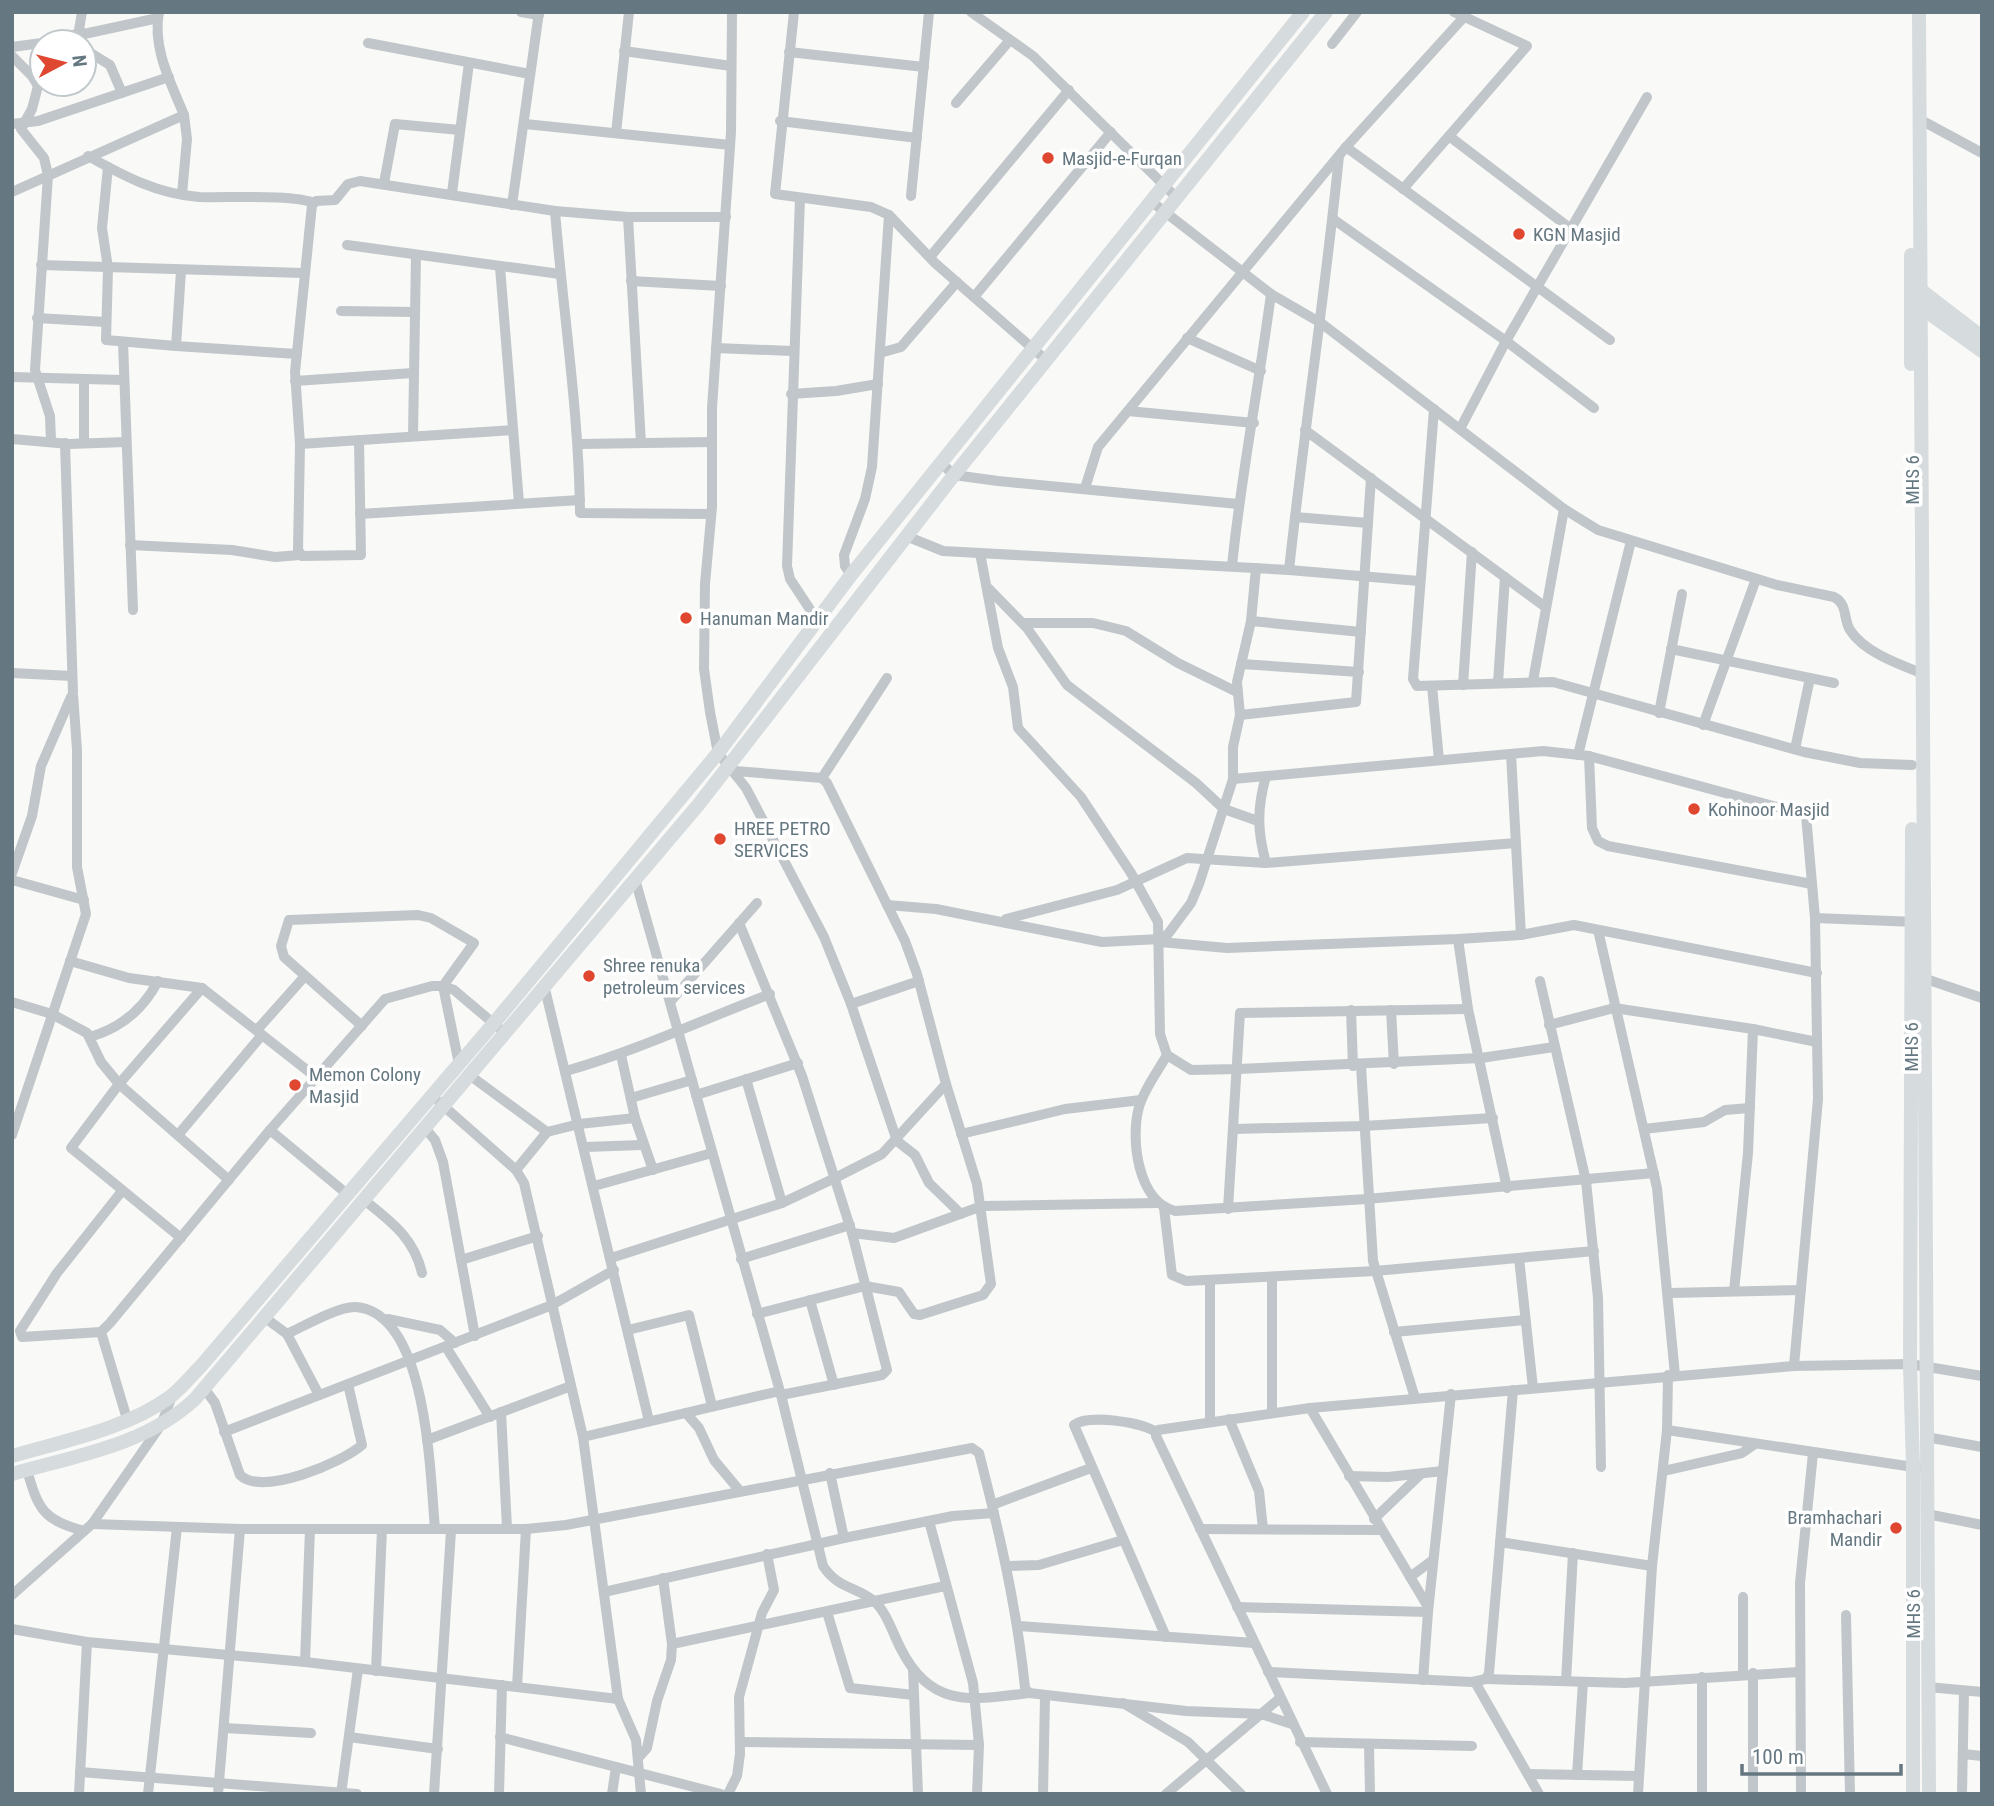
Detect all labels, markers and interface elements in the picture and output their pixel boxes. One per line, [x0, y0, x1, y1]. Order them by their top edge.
north arrow [28, 28, 98, 98]
text: N [67, 54, 92, 68]
place label: Masjid-e-Furqan [1062, 147, 1182, 170]
marker: Masjid-e-Furqan [1040, 150, 1056, 166]
place label: KGN Masjid [1533, 223, 1621, 246]
marker: KGN Masjid [1511, 226, 1527, 242]
street label: MHS 6 [1901, 455, 1924, 505]
place label: Hanuman Mandir [700, 607, 829, 630]
marker: Hanuman Mandir [678, 610, 694, 626]
place label: Kohinoor Masjid [1708, 798, 1830, 821]
marker: Kohinoor Masjid [1686, 801, 1702, 817]
place label: HREE PETRO SERVICES [734, 817, 831, 862]
marker: HREE PETRO SERVICES [712, 831, 728, 847]
place label: Shree renuka petroleum services [603, 954, 746, 999]
marker: Shree renuka petroleum services [581, 968, 597, 984]
street label: MHS 6 [1900, 1022, 1923, 1072]
place label: Memon Colony Masjid [309, 1063, 421, 1108]
marker: Memon Colony Masjid [287, 1077, 303, 1093]
place label: Bramhachari Mandir [1787, 1506, 1882, 1551]
marker: Bramhachari Mandir [1888, 1520, 1904, 1536]
street label: MHS 6 [1902, 1589, 1925, 1639]
scale bar [1742, 1732, 1901, 1776]
text: 100 m [1752, 1745, 1804, 1769]

